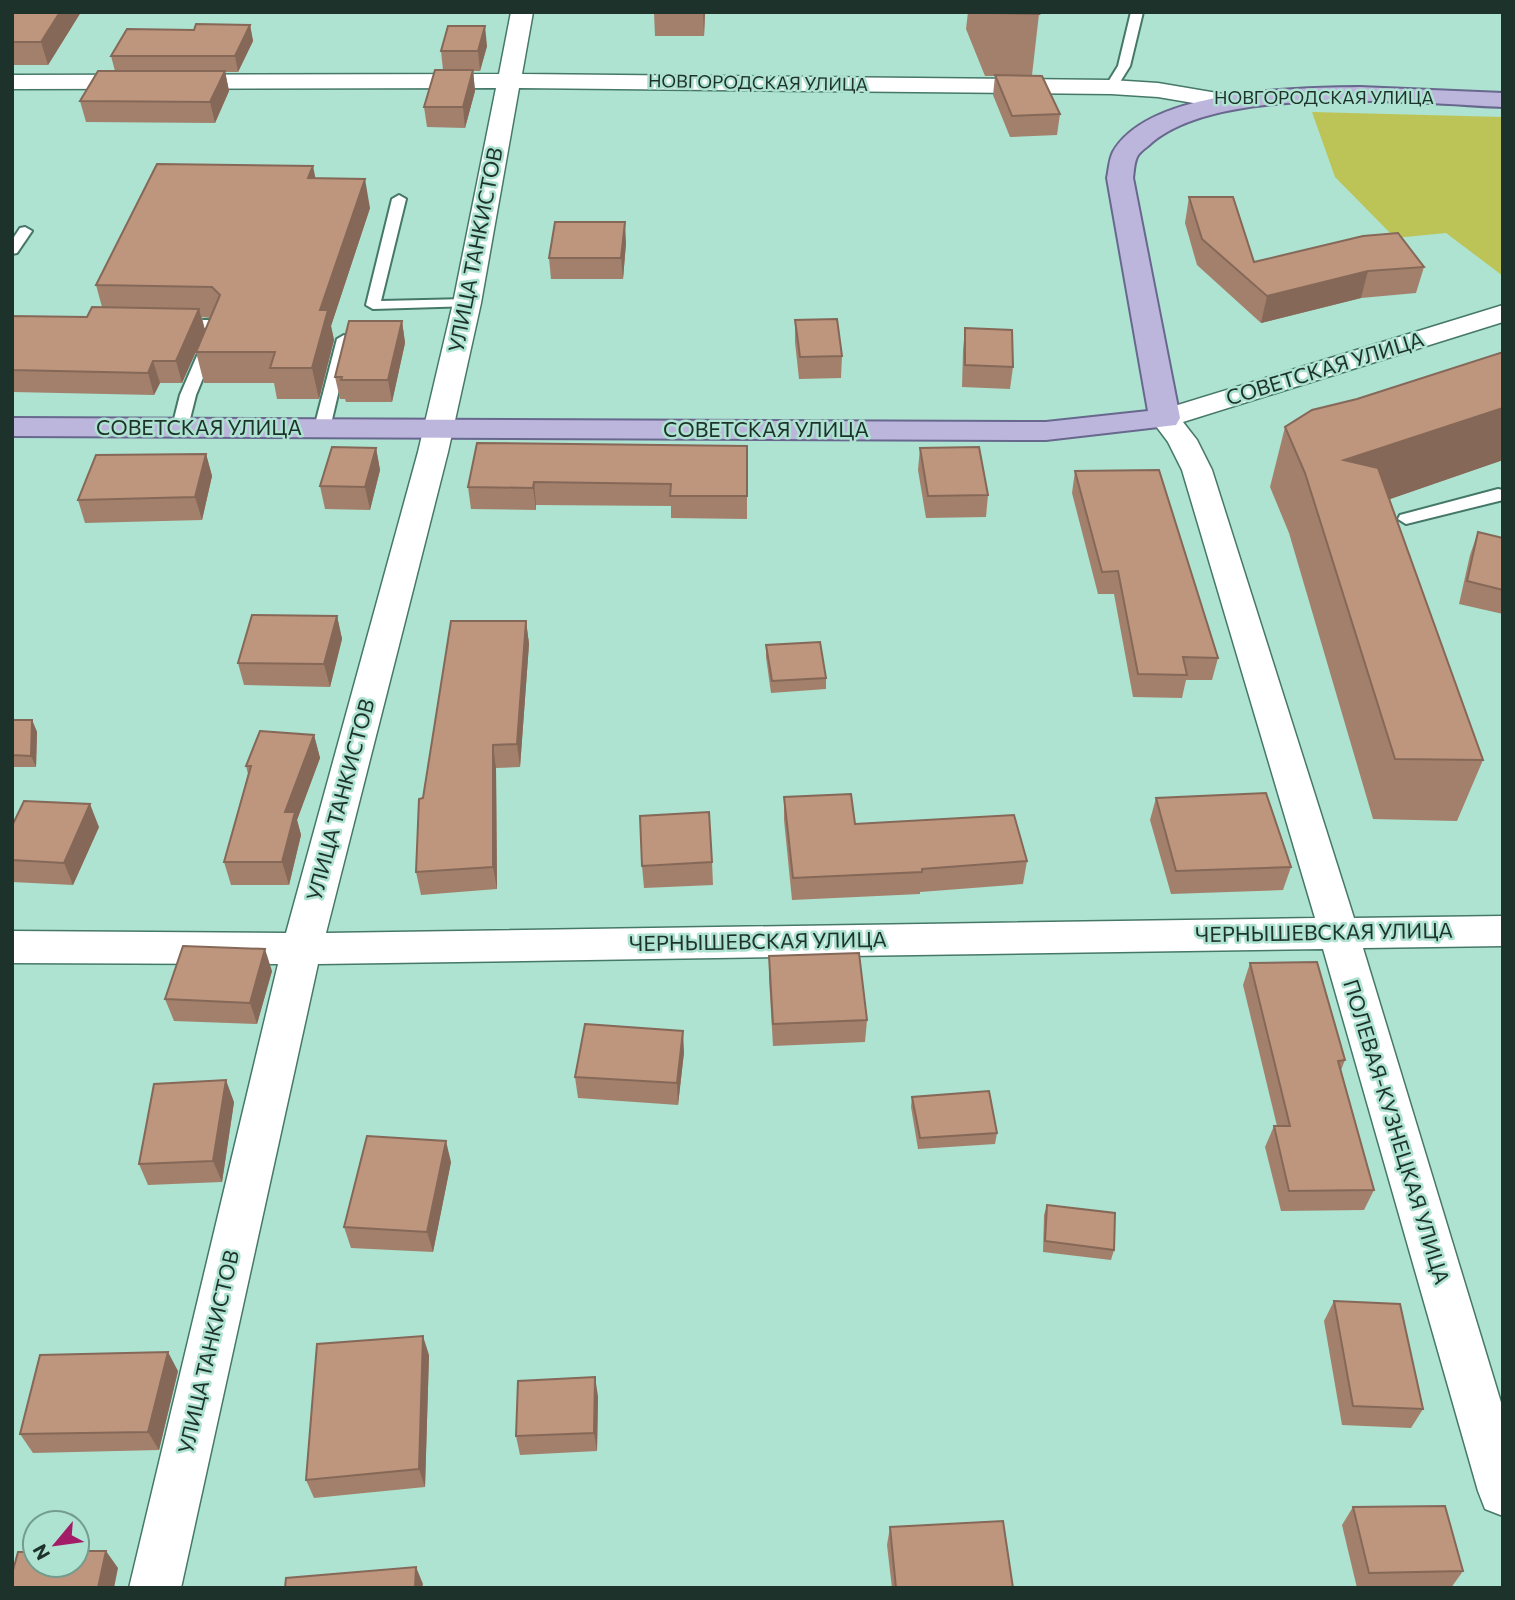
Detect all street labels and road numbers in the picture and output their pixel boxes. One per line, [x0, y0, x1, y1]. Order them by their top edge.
street label: НОВГОРОДСКАЯ УЛИЦА [648, 69, 868, 95]
street label: НОВГОРОДСКАЯ УЛИЦА [1214, 86, 1434, 108]
street label: УЛИЦА ТАНКИСТОВ [442, 145, 507, 354]
street label: СОВЕТСКАЯ УЛИЦА [1222, 326, 1427, 410]
street label: СОВЕТСКАЯ УЛИЦА [96, 414, 302, 439]
street label: СОВЕТСКАЯ УЛИЦА [663, 416, 869, 441]
street label: УЛИЦА ТАНКИСТОВ [301, 696, 379, 903]
street label: ЧЕРНЫШЕВСКАЯ УЛИЦА [1195, 917, 1453, 946]
street label: ЧЕРНЫШЕВСКАЯ УЛИЦА [629, 926, 887, 955]
street label: ПОЛЕВАЯ-КУЗНЕЦКАЯ УЛИЦА [1339, 976, 1456, 1287]
street label: УЛИЦА ТАНКИСТОВ [172, 1247, 243, 1456]

